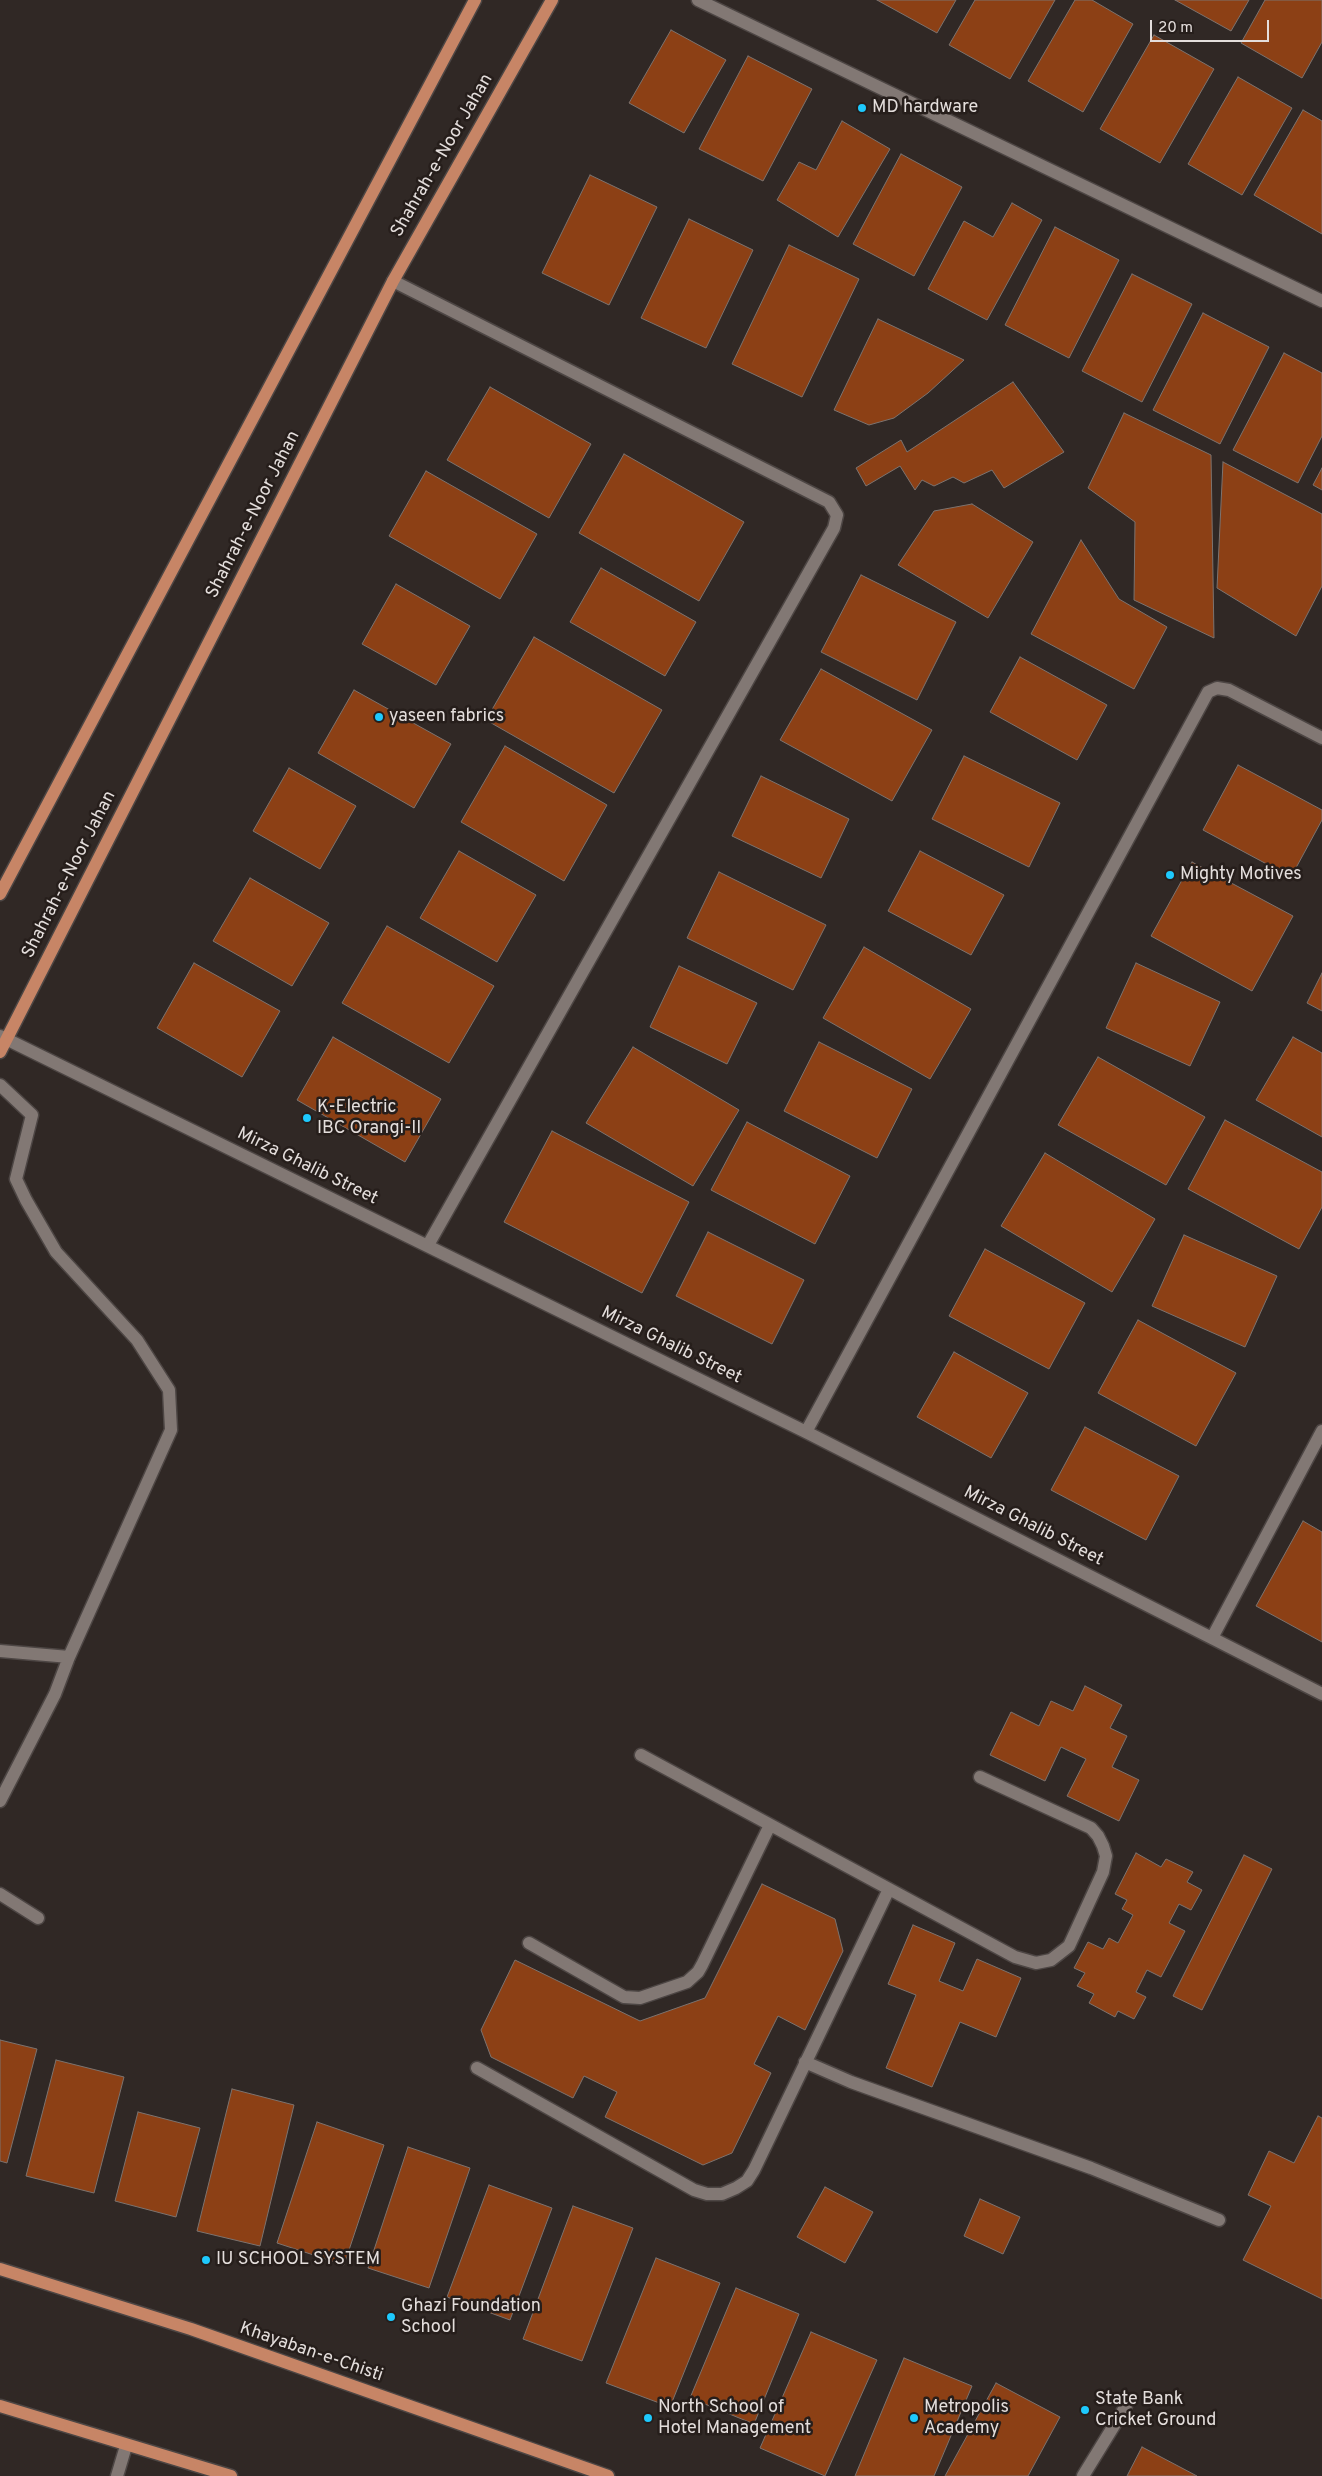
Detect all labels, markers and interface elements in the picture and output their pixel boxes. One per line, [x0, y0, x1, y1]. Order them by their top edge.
scale bar [1152, 10, 1271, 42]
text: 20 m [1158, 19, 1193, 38]
street label: Shahrah-e-Noor Jahan [387, 71, 499, 241]
place label: MD hardware [872, 97, 978, 119]
marker: MD hardware [856, 102, 868, 114]
street label: Shahrah-e-Noor Jahan [202, 428, 306, 602]
place label: yaseen fabrics [389, 706, 504, 728]
marker: yaseen fabrics [373, 711, 385, 723]
street label: Shahrah-e-Noor Jahan [18, 788, 122, 962]
place label: Mighty Motives [1180, 864, 1302, 886]
marker: Mighty Motives [1164, 869, 1176, 881]
place label: K-Electric IBC Orangi-II [317, 1097, 421, 1140]
marker: K-Electric IBC Orangi-II [301, 1112, 313, 1124]
street label: Mirza Ghalib Street [233, 1124, 381, 1210]
street label: Mirza Ghalib Street [597, 1303, 745, 1389]
street label: Mirza Ghalib Street [960, 1482, 1106, 1572]
place label: IU SCHOOL SYSTEM [216, 2249, 380, 2271]
marker: IU SCHOOL SYSTEM [200, 2254, 212, 2266]
place label: Ghazi Foundation School [401, 2296, 541, 2338]
marker: Ghazi Foundation School [385, 2311, 397, 2323]
street label: Khayaban-e-Chisti [236, 2318, 386, 2388]
place label: State Bank Cricket Ground [1095, 2389, 1216, 2432]
place label: North School of Hotel Management [658, 2397, 811, 2440]
place label: Metropolis Academy [924, 2397, 1009, 2440]
marker: State Bank Cricket Ground [1079, 2404, 1091, 2416]
marker: North School of Hotel Management [642, 2412, 654, 2424]
marker: Metropolis Academy [908, 2412, 920, 2424]

